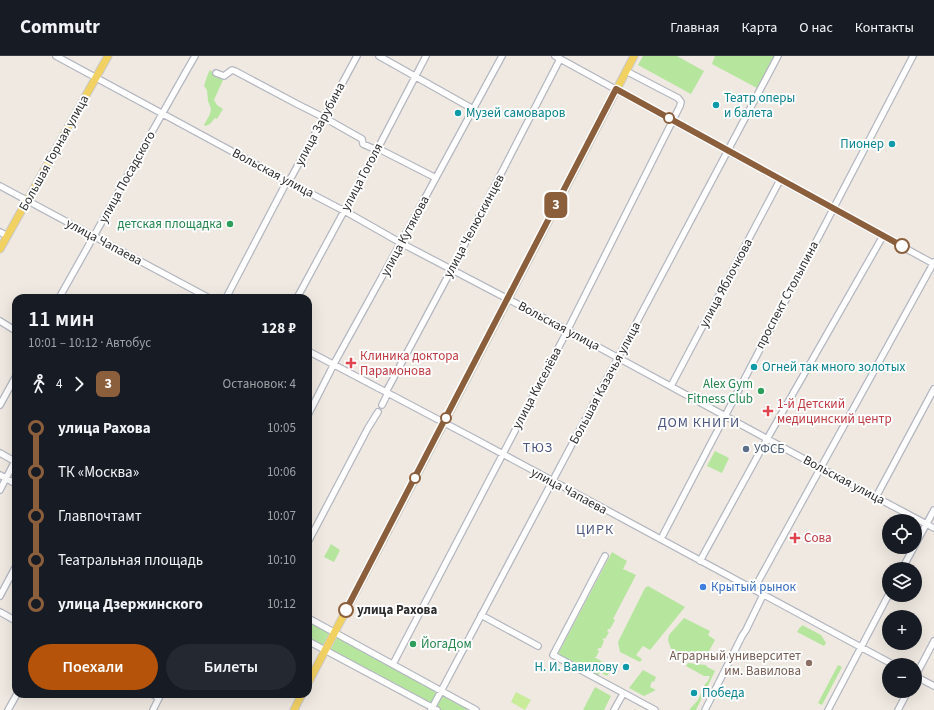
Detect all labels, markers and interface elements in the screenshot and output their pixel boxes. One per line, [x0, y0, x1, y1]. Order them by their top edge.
text: Commutr [20, 14, 100, 41]
text: Главная [670, 18, 719, 38]
text: Карта [741, 18, 777, 38]
text: О нас [799, 18, 833, 38]
text: Контакты [855, 18, 914, 38]
street label: улица Зарубина [290, 79, 350, 169]
place label: Театр оперы и балета [724, 89, 795, 122]
street label: Большая Горная улица [15, 92, 93, 214]
marker: Театр оперы и балета [711, 100, 721, 110]
place label: Музей самоваров [466, 104, 566, 122]
marker: Музей самоваров [453, 108, 463, 118]
unlabelled marker [663, 112, 675, 124]
street label: улица Посадского [94, 128, 160, 226]
place label: Пионер [840, 135, 884, 153]
marker: Пионер [887, 139, 897, 149]
street label: улица Гоголя [337, 140, 387, 214]
street label: Вольская улица [229, 144, 317, 202]
street label: улица Челюскинцев [439, 171, 509, 281]
line badge: 3 [543, 192, 569, 218]
street label: улица Кутякова [376, 193, 434, 279]
text: 3 [552, 195, 560, 215]
street label: улица Чапаева [63, 214, 145, 270]
place label: детская площадка [117, 215, 222, 233]
marker: детская площадка [225, 219, 235, 229]
street label: улица Яблочкова [695, 235, 757, 331]
street label: проспект Столыпина [751, 238, 823, 352]
unlabelled marker [894, 238, 910, 254]
street label: Вольская улица [515, 297, 603, 355]
text: 11 мин [28, 303, 94, 335]
text: 128 ₽ [261, 318, 296, 339]
street label: Большая Казачья улица [565, 319, 645, 447]
text: 10:01 – 10:12 · Автобус [28, 334, 151, 352]
street label: улица Киселёва [508, 344, 566, 432]
place label: Клиника доктора Парамонова [360, 347, 459, 380]
marker: Клиника доктора Парамонова [345, 357, 357, 369]
place label: Огней так много золотых [762, 358, 905, 376]
marker: Огней так много золотых [749, 362, 759, 372]
icon: walk [28, 373, 50, 395]
icon: forward [68, 373, 90, 395]
text: 3 [104, 374, 112, 394]
text: 4 [56, 375, 62, 393]
text: Остановок: 4 [223, 375, 296, 393]
place label: Alex Gym Fitness Club [687, 375, 753, 408]
marker: Alex Gym Fitness Club [756, 386, 766, 396]
place label: 1-й Детский медицинский центр [777, 395, 892, 428]
marker: 1-й Детский медицинский центр [762, 405, 774, 417]
unlabelled marker [440, 412, 452, 424]
district label: ДОМ КНИГИ [658, 413, 740, 433]
text: улица Рахова [58, 418, 151, 439]
text: 10:05 [267, 419, 296, 437]
district label: ТЮЗ [523, 438, 553, 458]
place label: УФСБ [754, 440, 785, 458]
marker: УФСБ [741, 444, 751, 454]
street label: Вольская улица [800, 451, 888, 509]
text: ТК «Москва» [58, 462, 139, 483]
text: 10:06 [267, 463, 296, 481]
street label: улица Чапаева [528, 463, 610, 519]
unlabelled marker [409, 472, 421, 484]
text: Главпочтамт [58, 506, 142, 527]
text: 10:07 [267, 507, 296, 525]
map controls [882, 514, 922, 698]
button: locate [882, 514, 922, 554]
district label: ЦИРК [576, 520, 614, 540]
place label: Сова [804, 529, 832, 547]
marker: Сова [789, 532, 801, 544]
text: Театральная площадь [58, 550, 203, 571]
text: 10:10 [267, 551, 296, 569]
button: layers [882, 562, 922, 602]
place label: Крытый рынок [711, 578, 797, 596]
marker: Крытый рынок [698, 582, 708, 592]
text: улица Дзержинского [58, 594, 203, 615]
text: 10:12 [267, 595, 296, 613]
place label: улица Рахова [357, 601, 437, 619]
marker: улица Рахова [338, 602, 354, 618]
button: + [882, 610, 922, 650]
place label: ЙогаДом [421, 635, 472, 653]
marker: ЙогаДом [408, 639, 418, 649]
button: Поехали [28, 644, 158, 690]
button: Билеты [166, 644, 296, 690]
place label: Аграрный университет им. Вавилова [669, 647, 801, 680]
place label: Н. И. Вавилову [535, 658, 618, 676]
marker: Аграрный университет им. Вавилова [804, 658, 814, 668]
button: − [882, 658, 922, 698]
marker: Н. И. Вавилову [621, 662, 631, 672]
place label: Победа [702, 684, 744, 702]
marker: Победа [689, 688, 699, 698]

